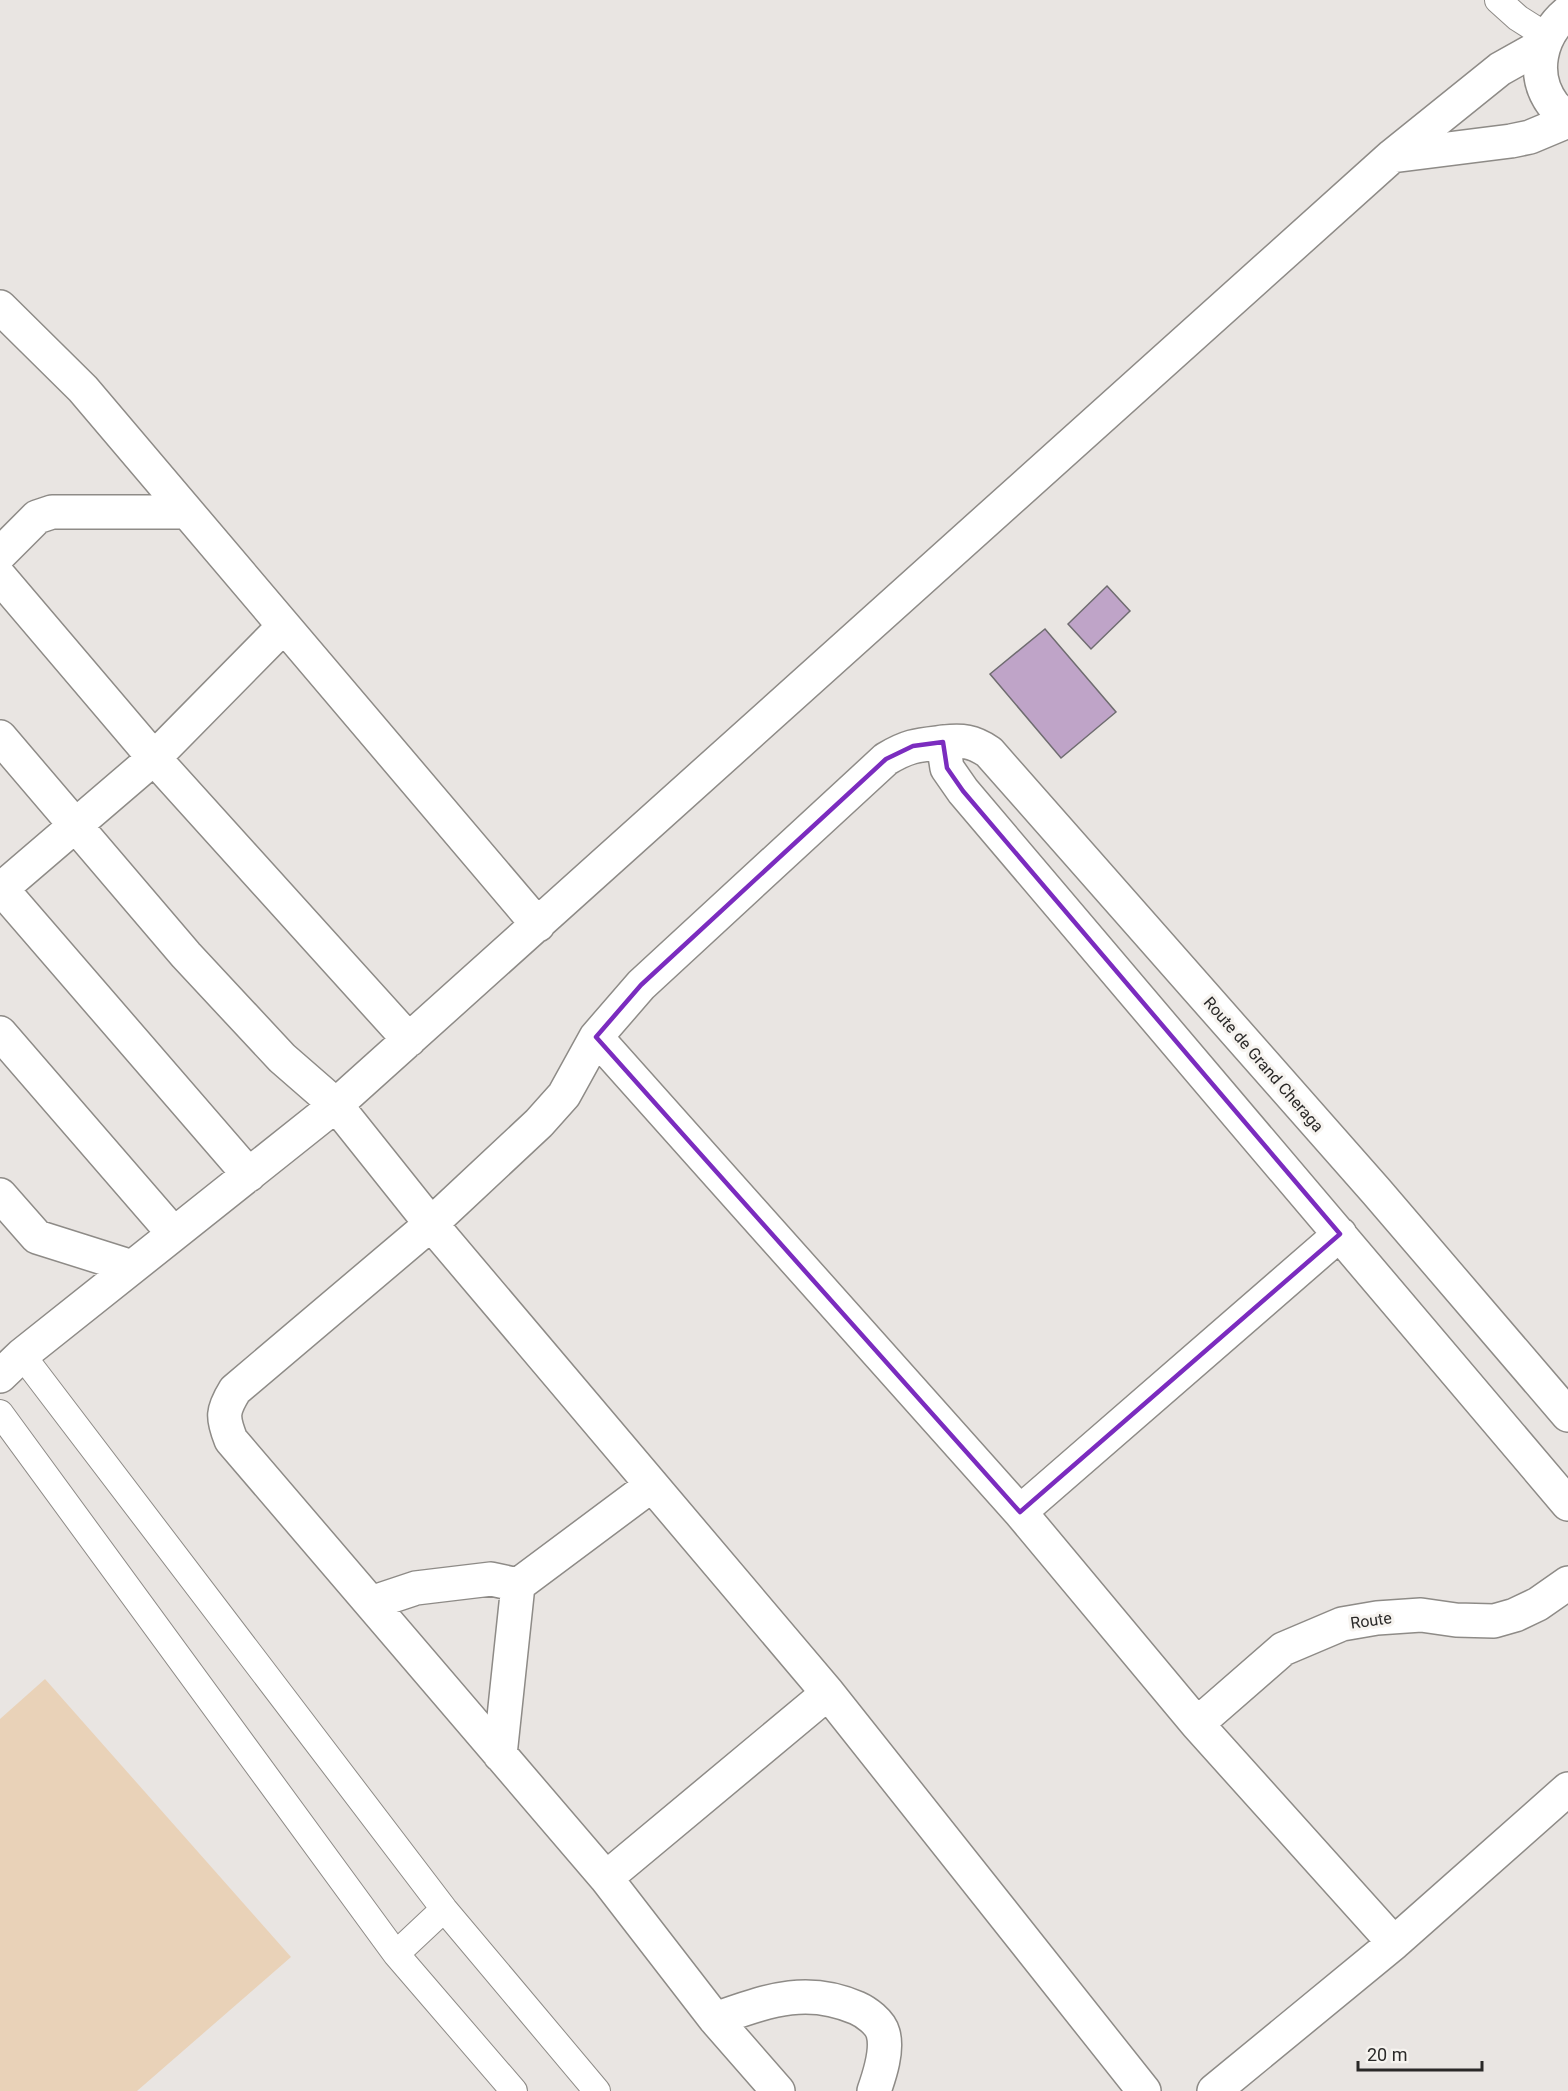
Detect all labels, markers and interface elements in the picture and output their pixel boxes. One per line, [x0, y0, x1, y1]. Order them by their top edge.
street label: Route de Grand Cheraga [1200, 993, 1327, 1136]
street label: Route [1349, 1608, 1393, 1633]
scale bar [1358, 2034, 1482, 2072]
text: 20 m [1367, 2044, 1407, 2065]

